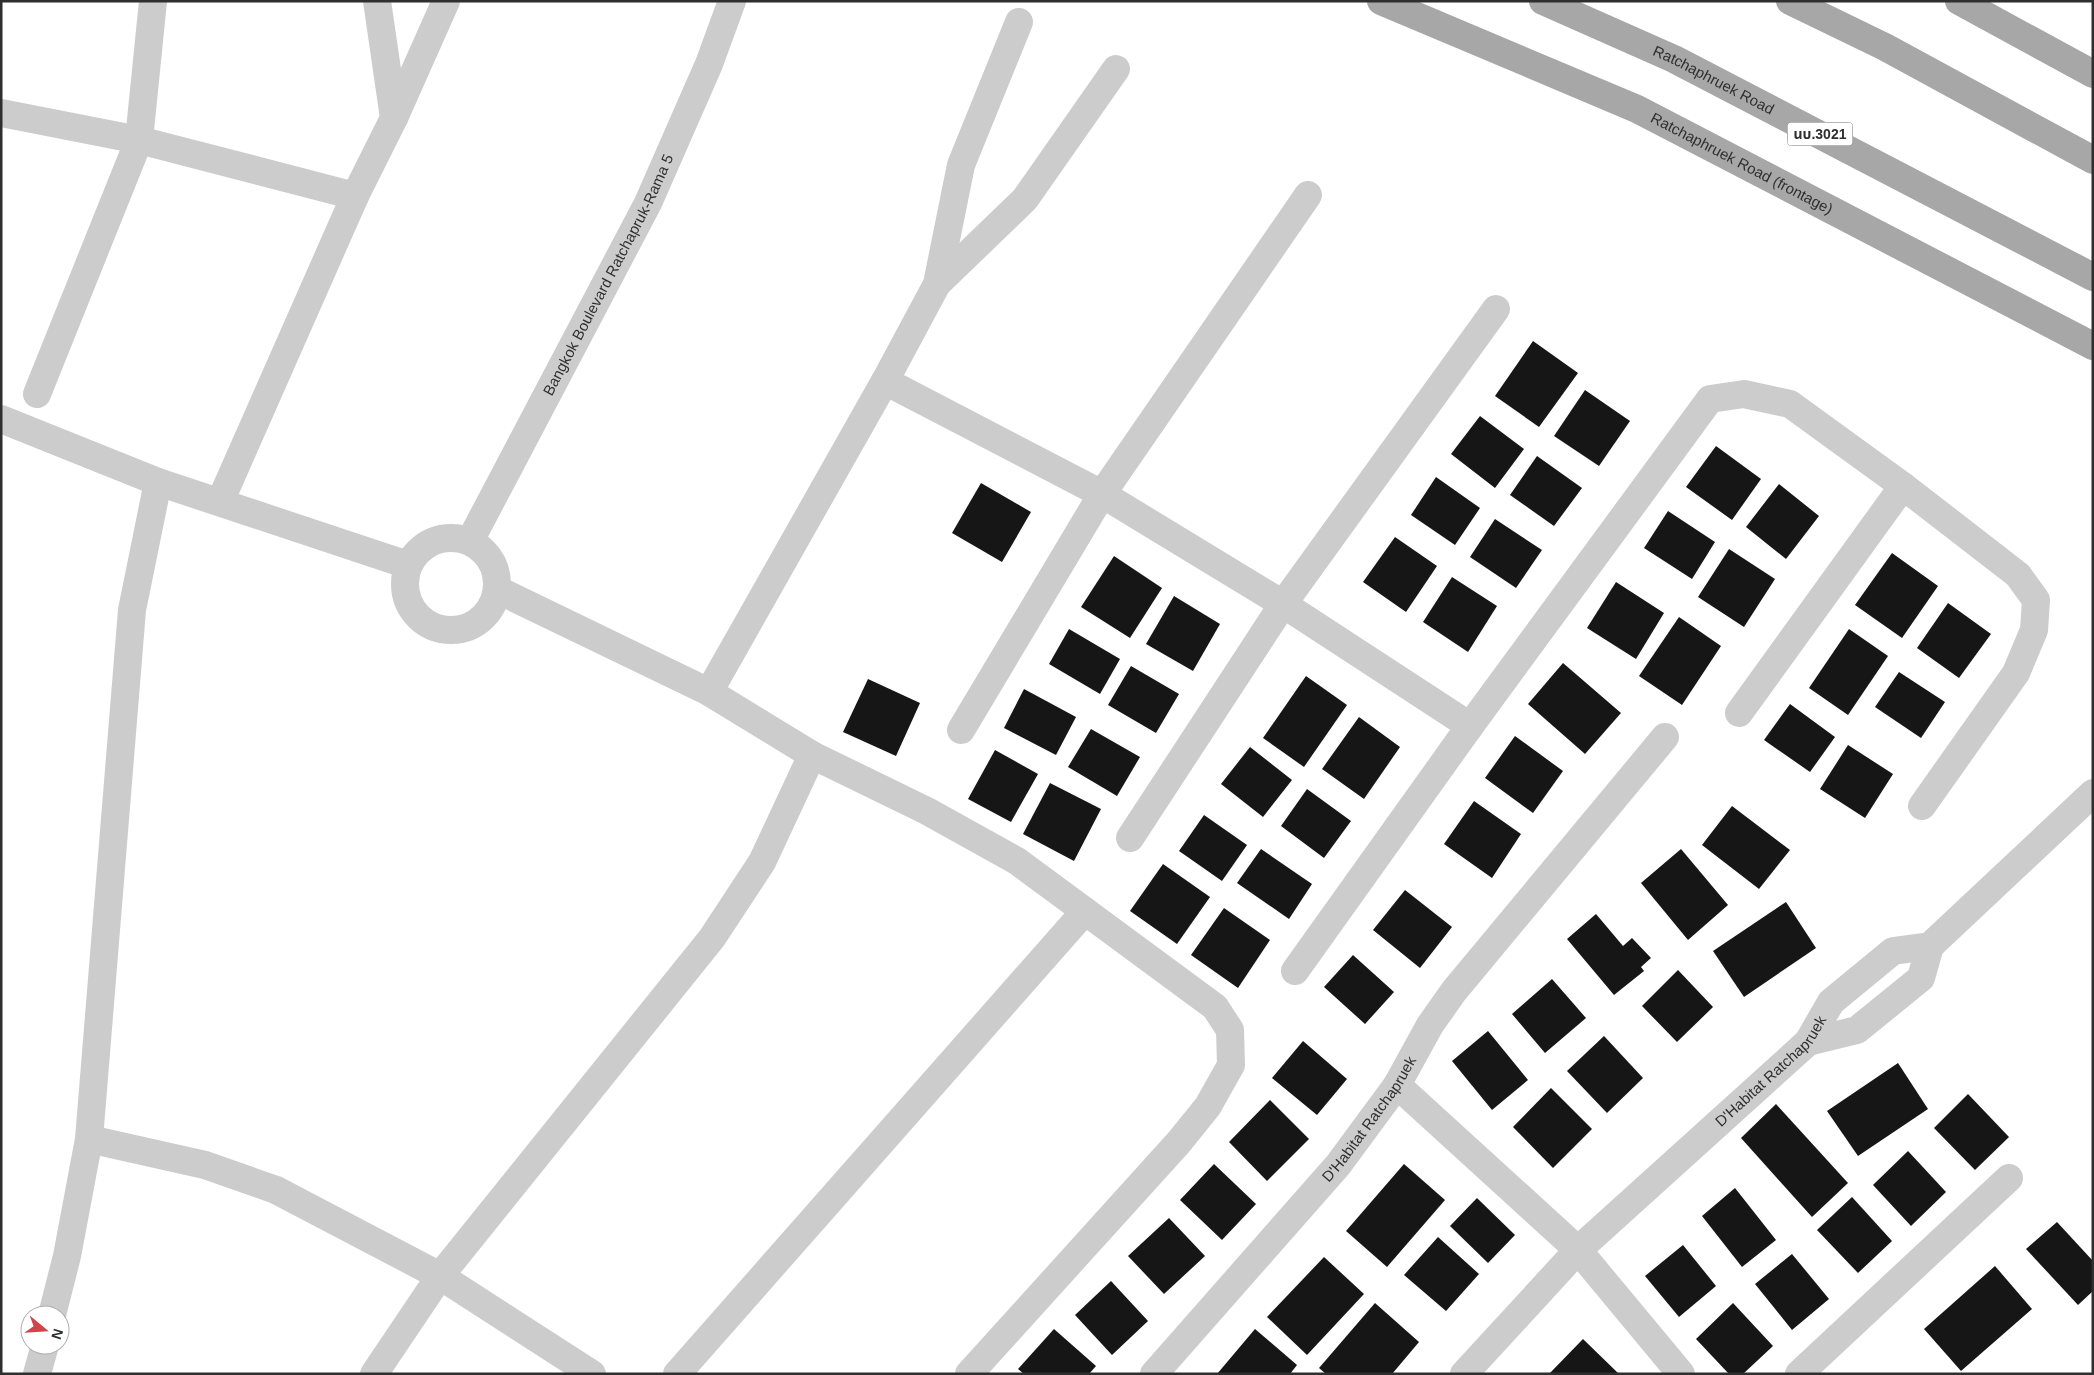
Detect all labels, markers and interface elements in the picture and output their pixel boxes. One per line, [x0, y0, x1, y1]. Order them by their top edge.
street label: Ratchaphruek Road [1651, 42, 1777, 118]
street label: Ratchaphruek Road (frontage) [1648, 109, 1836, 217]
road number: นบ.3021 [1788, 122, 1852, 146]
street label: Bangkok Boulevard Ratchapruk-Rama 5 [539, 151, 676, 398]
street label: D'Habitat Ratchapruek [1712, 1012, 1830, 1130]
street label: D'Habitat Ratchapruek [1318, 1053, 1419, 1185]
north arrow [20, 1305, 70, 1355]
text: N [48, 1327, 67, 1341]

